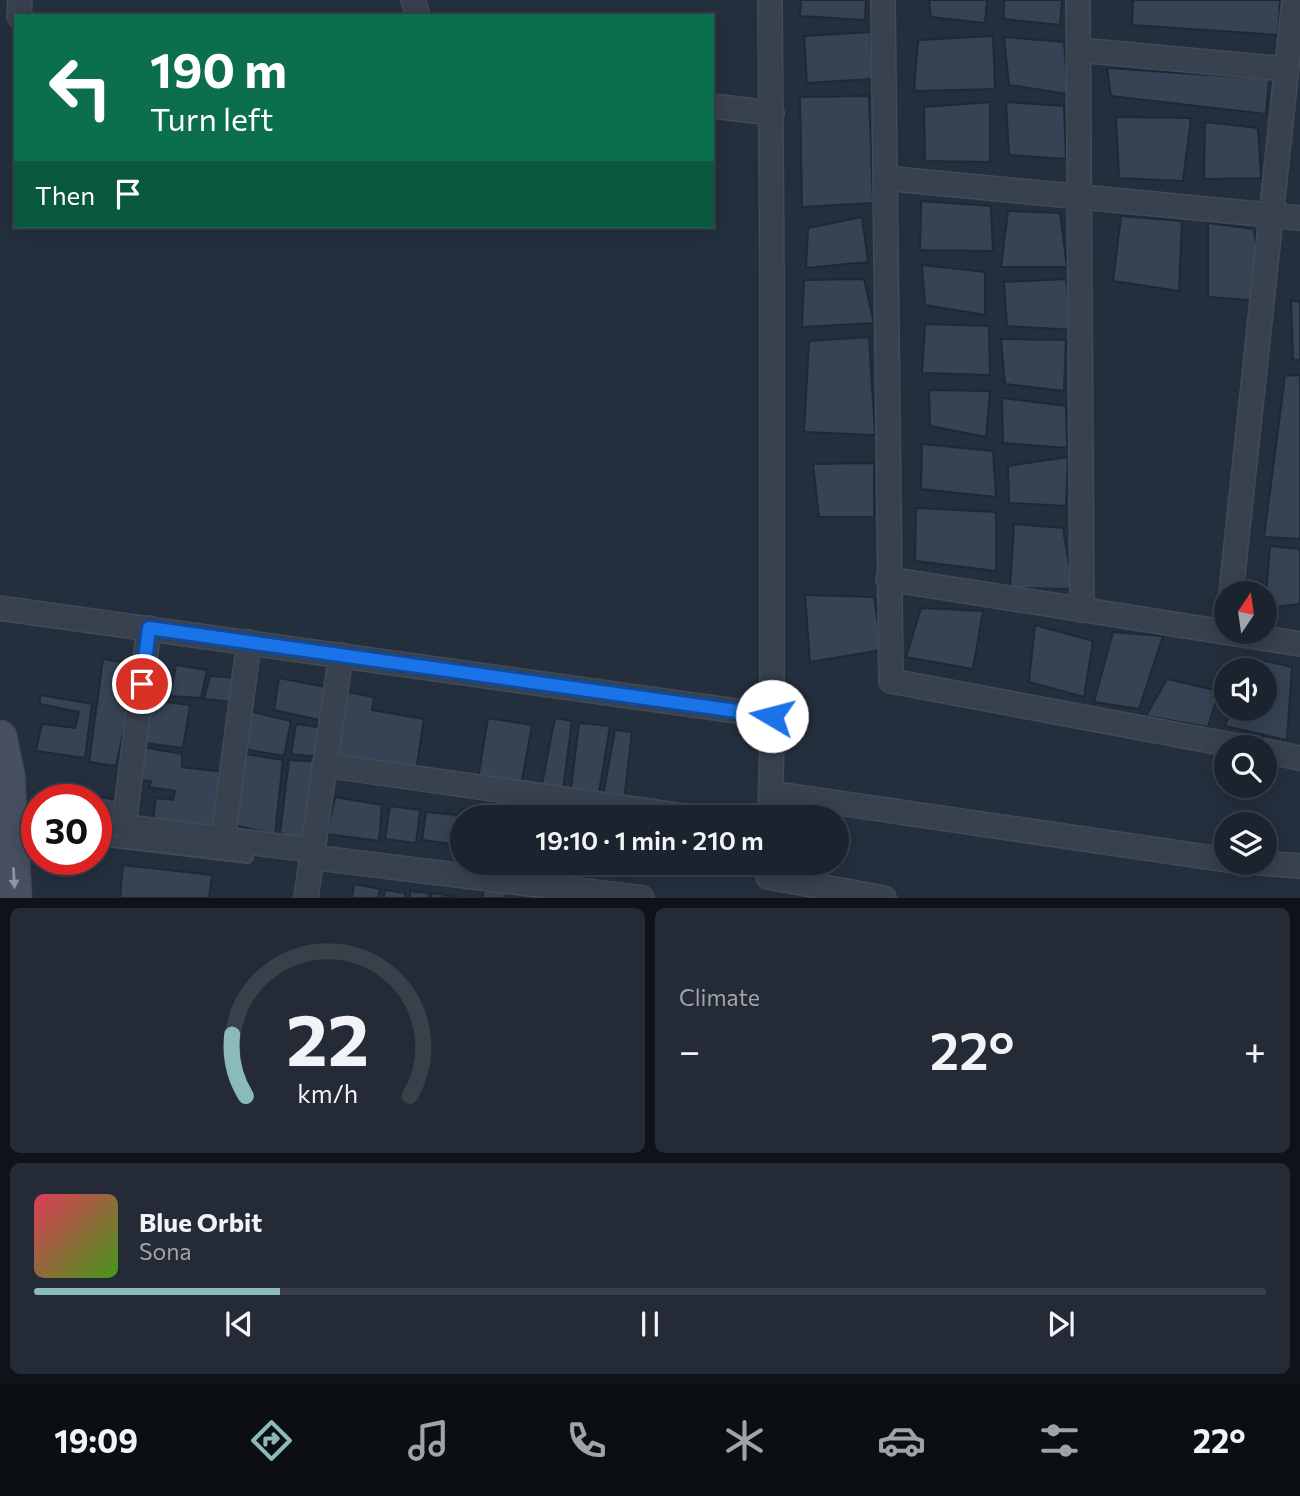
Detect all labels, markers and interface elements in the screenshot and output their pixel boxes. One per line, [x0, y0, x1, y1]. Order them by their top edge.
text: 190 m [150, 38, 287, 98]
icon: left [35, 42, 126, 133]
text: Turn left [150, 98, 274, 138]
icon: arrive [109, 175, 147, 213]
text: Then [35, 179, 95, 210]
north arrow [1214, 581, 1278, 644]
map controls [1214, 581, 1277, 875]
pin [112, 654, 172, 714]
button: sound [1214, 658, 1277, 721]
icon: arrive [123, 665, 161, 703]
position arrow [735, 679, 809, 753]
button: search [1214, 735, 1277, 798]
speed limit sign: 30 [21, 784, 112, 875]
button: layers [1214, 812, 1277, 875]
text: 19:10 · 1 min · 210 m [535, 824, 764, 855]
one-way arrow [8, 867, 19, 889]
text: Climate [679, 983, 760, 1011]
text: 22 [286, 993, 369, 1082]
text: 22° [930, 1017, 1014, 1081]
text: − [679, 1026, 701, 1073]
text: + [1244, 1026, 1266, 1073]
text: km/h [297, 1078, 358, 1108]
text: Blue Orbit [139, 1206, 262, 1237]
text: Sona [139, 1237, 191, 1265]
icon: previous [220, 1305, 258, 1343]
icon: pause [631, 1305, 669, 1343]
icon: next [1042, 1305, 1080, 1343]
icon: directions [247, 1416, 296, 1465]
icon: music [404, 1416, 453, 1465]
icon: phone [562, 1416, 611, 1465]
icon: climate [720, 1416, 769, 1465]
icon: car [877, 1416, 926, 1465]
icon: filters [1035, 1416, 1084, 1465]
text: 19:09 [54, 1420, 138, 1460]
text: 22° [1193, 1420, 1246, 1460]

